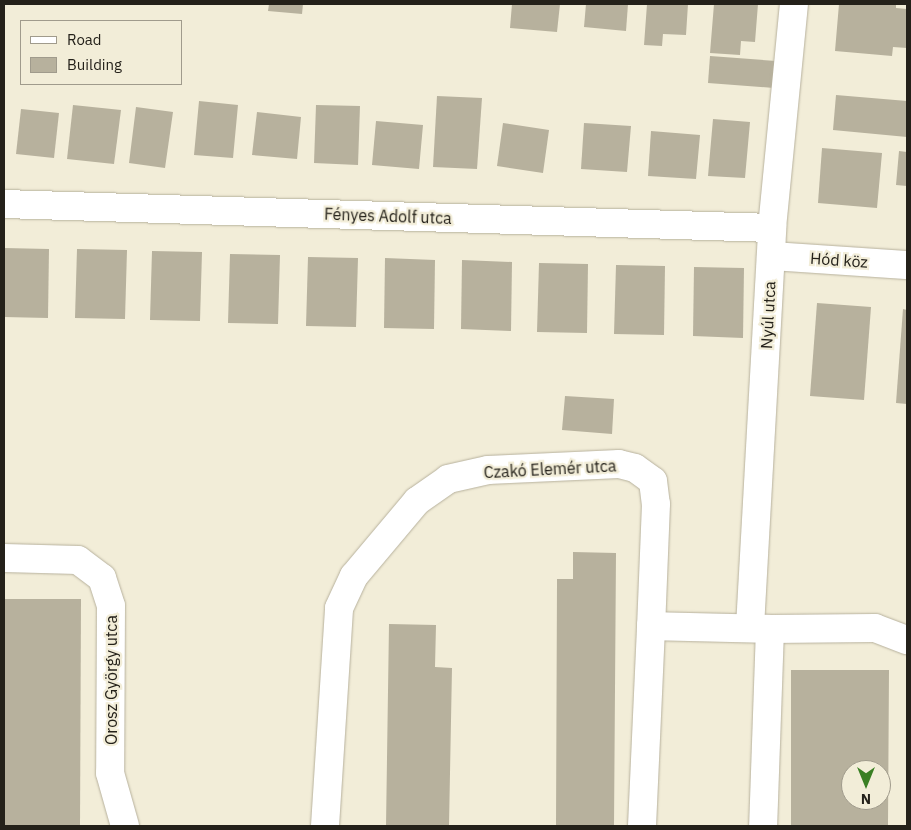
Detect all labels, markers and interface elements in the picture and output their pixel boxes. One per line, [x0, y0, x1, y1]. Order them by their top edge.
legend [20, 20, 182, 85]
text: Road [67, 30, 102, 49]
text: Building [67, 55, 122, 74]
street label: Fényes Adolf utca [324, 204, 452, 228]
street label: Hód köz [810, 248, 868, 272]
street label: Nyúl utca [757, 281, 779, 349]
street label: Czakó Elemér utca [483, 456, 617, 482]
street label: Orosz György utca [101, 615, 121, 745]
north arrow [841, 760, 891, 810]
text: N [861, 790, 871, 808]

